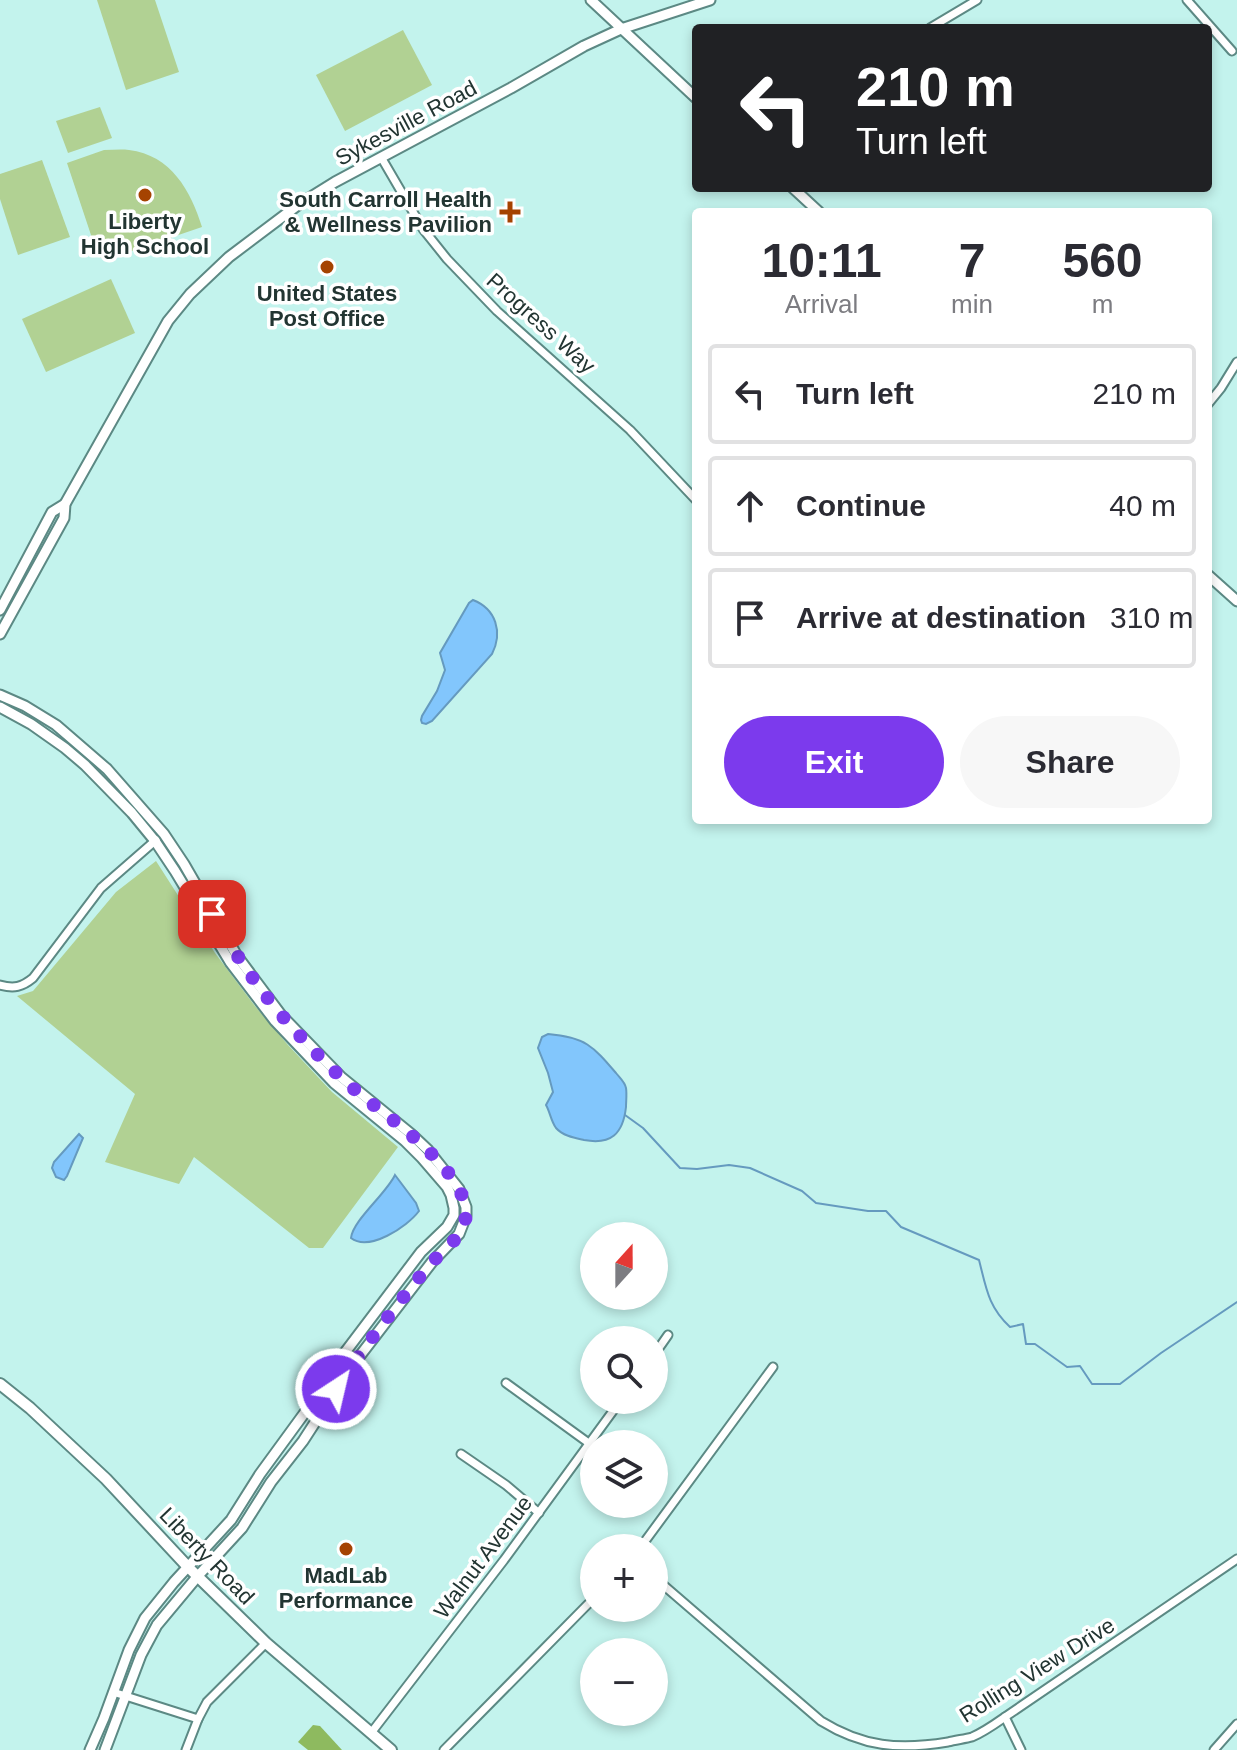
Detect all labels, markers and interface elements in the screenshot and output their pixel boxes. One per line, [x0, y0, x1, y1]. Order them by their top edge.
text: 210 m [856, 55, 1015, 118]
icon: left [724, 56, 828, 160]
street label: Sykesville Road [331, 75, 481, 171]
text: Turn left [856, 121, 987, 162]
marker: Liberty High School [136, 186, 154, 204]
place label: South Carroll Health & Wellness Pavilion [279, 187, 492, 237]
marker: South Carroll Health & Wellness Pavilion [499, 201, 521, 223]
place label: Liberty High School [81, 209, 209, 259]
text: 10:11 [761, 234, 882, 287]
text: 7 [959, 234, 985, 287]
text: 560 [1062, 234, 1143, 287]
marker: United States Post Office [318, 258, 336, 276]
street label: Progress Way [482, 268, 600, 378]
place label: United States Post Office [257, 281, 397, 331]
text: Arrival [785, 289, 858, 319]
text: min [951, 289, 993, 319]
text: m [1092, 289, 1113, 319]
icon: left [728, 372, 772, 416]
text: Turn left [796, 377, 914, 410]
text: 210 m [1093, 377, 1176, 410]
icon: ahead [728, 484, 772, 528]
text: Continue [796, 489, 926, 522]
text: 40 m [1109, 489, 1176, 522]
icon: arrive [728, 596, 772, 640]
text: Arrive at destination [796, 601, 1086, 634]
text: 310 m [1110, 601, 1193, 634]
button: Exit [724, 716, 944, 808]
button: Share [960, 716, 1180, 808]
pin [178, 880, 246, 948]
icon: arrive [190, 892, 234, 936]
north arrow [580, 1222, 668, 1310]
map controls [580, 1222, 668, 1726]
button: search [580, 1326, 668, 1414]
position arrow [294, 1347, 378, 1431]
button: layers [580, 1430, 668, 1518]
street label: Walnut Avenue [429, 1491, 537, 1623]
street label: Liberty Road [155, 1502, 259, 1610]
button: + [580, 1534, 668, 1622]
marker: MadLab Performance [337, 1540, 355, 1558]
place label: MadLab Performance [279, 1563, 413, 1613]
street label: Rolling View Drive [955, 1612, 1119, 1728]
button: − [580, 1638, 668, 1726]

